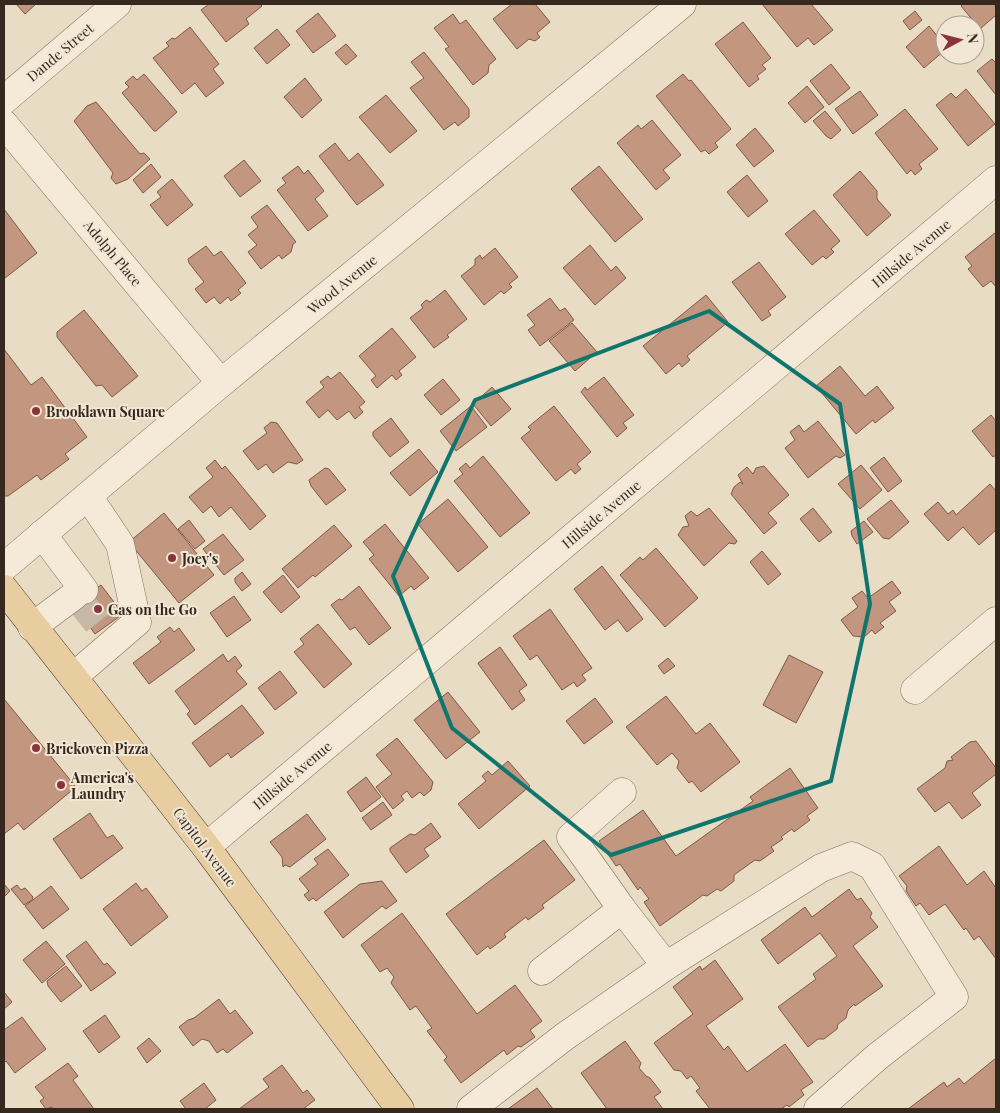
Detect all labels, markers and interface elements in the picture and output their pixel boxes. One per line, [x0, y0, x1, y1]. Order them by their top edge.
north arrow [935, 15, 985, 65]
street label: Dande Street [23, 18, 98, 86]
text: N [963, 32, 983, 45]
street label: Hillside Avenue [868, 214, 954, 292]
street label: Adolph Place [79, 215, 146, 290]
street label: Wood Avenue [302, 250, 381, 319]
place label: Brooklawn Square [46, 402, 165, 421]
marker: Brooklawn Square [30, 405, 42, 417]
street label: Hillside Avenue [558, 475, 644, 553]
place label: Joey's [181, 549, 218, 568]
marker: Joey's [166, 552, 178, 564]
place label: Gas on the Go [108, 600, 197, 619]
marker: Gas on the Go [92, 603, 104, 615]
street label: Hillside Avenue [249, 736, 335, 814]
place label: Brickoven Pizza [46, 739, 149, 758]
marker: Brickoven Pizza [30, 742, 42, 754]
place label: America's Laundry [70, 768, 134, 803]
marker: America's Laundry [55, 779, 67, 791]
street label: Capitol Avenue [169, 804, 241, 890]

